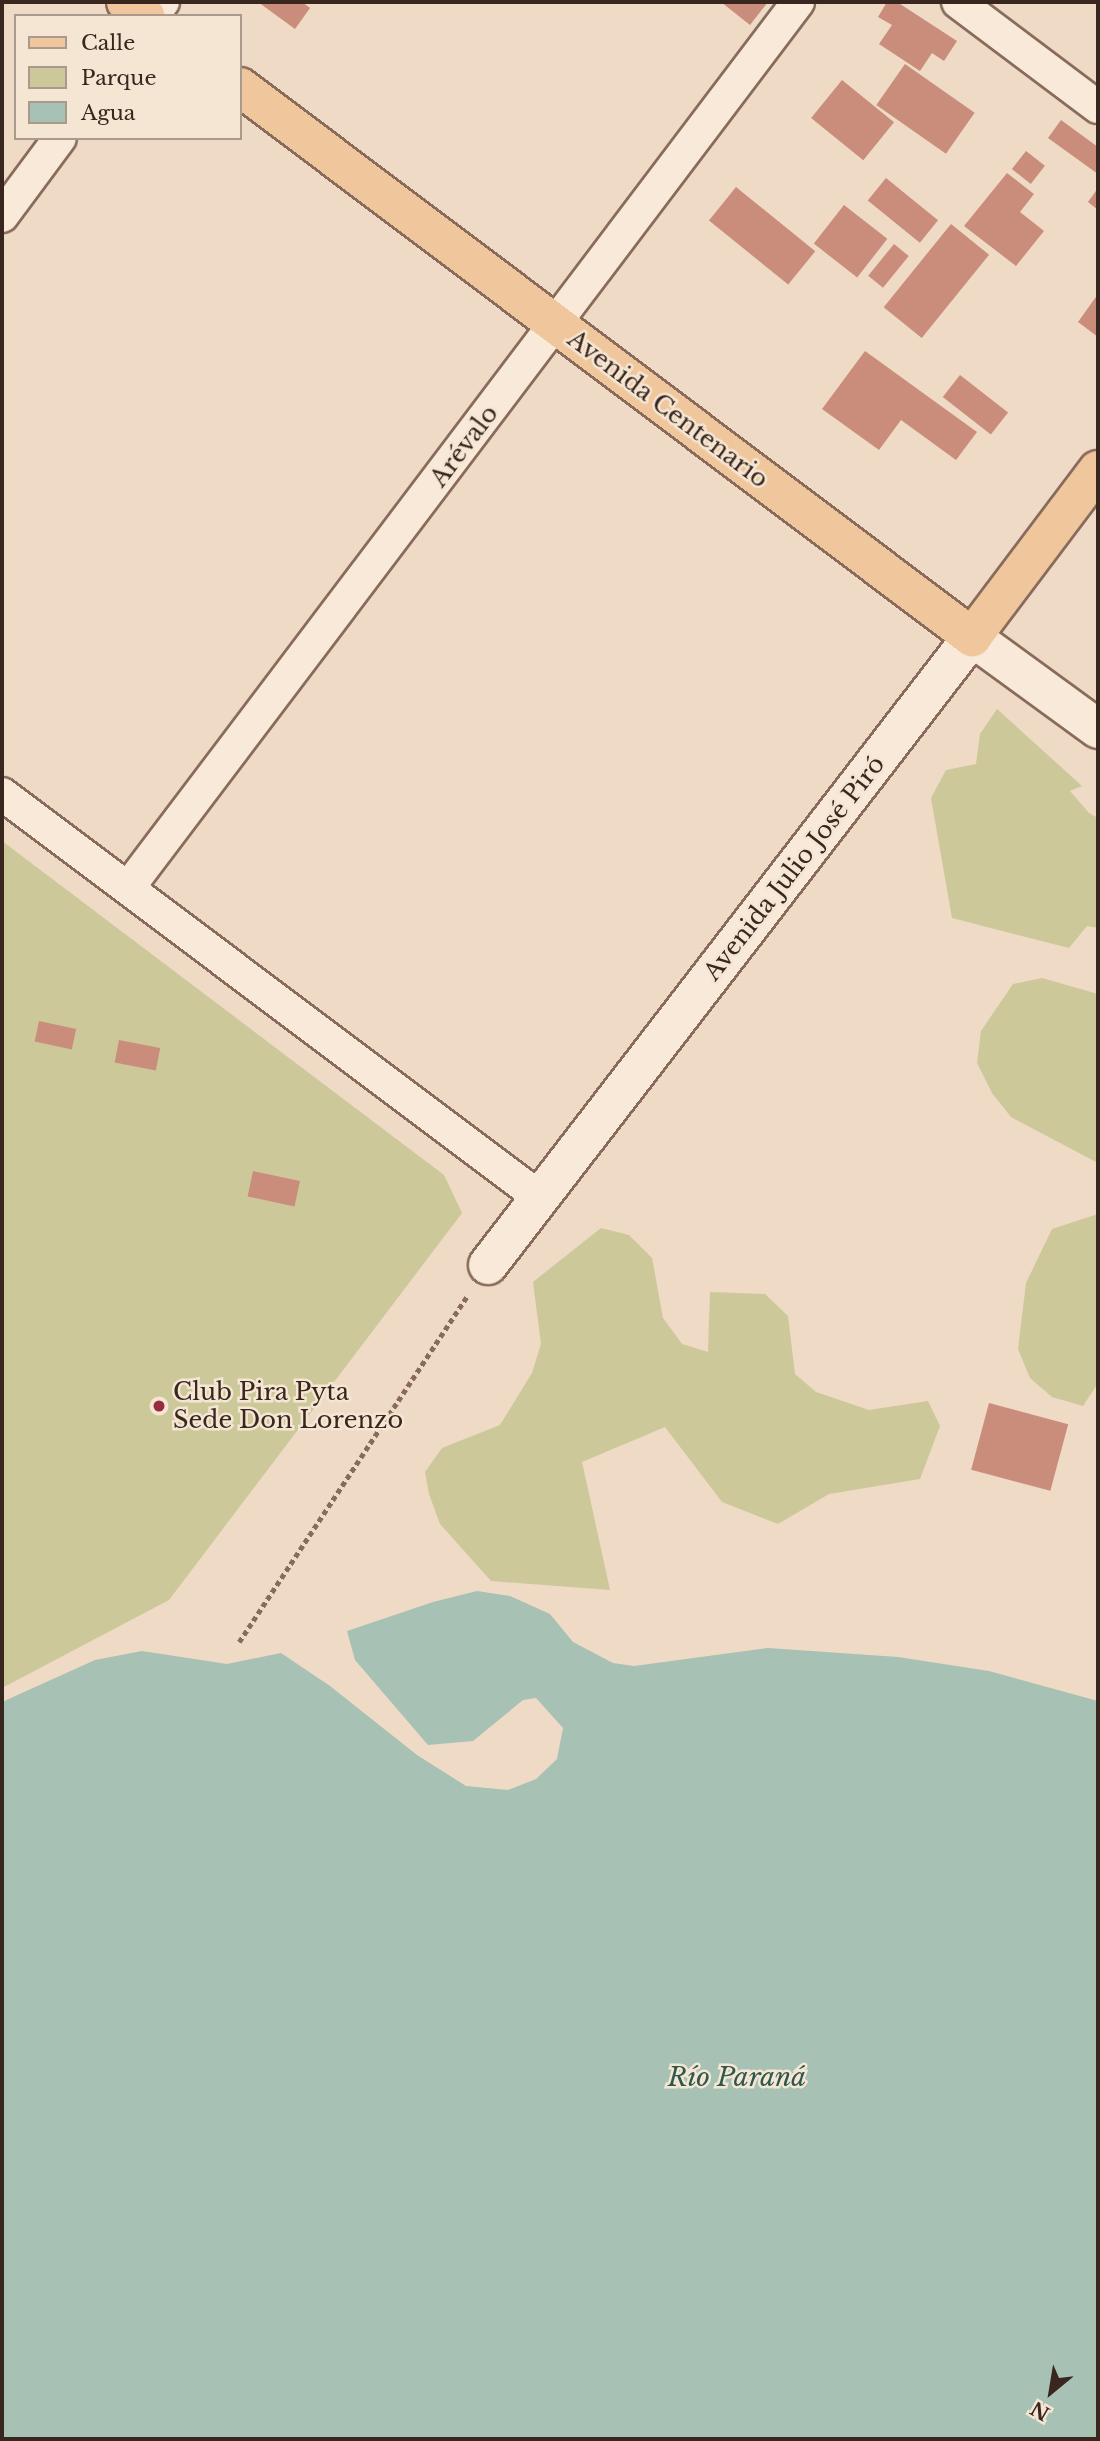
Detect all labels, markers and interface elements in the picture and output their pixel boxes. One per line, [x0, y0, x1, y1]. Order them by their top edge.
legend [14, 14, 242, 140]
text: Calle [81, 30, 135, 56]
text: Parque [81, 65, 156, 91]
text: Agua [81, 100, 136, 126]
street label: Avenida Centenario [562, 324, 774, 494]
street label: Arévalo [424, 400, 504, 492]
street label: Avenida Julio José Piró [697, 750, 891, 986]
place label: Club Pira Pyta Sede Don Lorenzo [173, 1378, 403, 1434]
marker: Club Pira Pyta Sede Don Lorenzo [151, 1398, 167, 1414]
water label: Río Paraná [668, 2062, 806, 2094]
north arrow [1016, 2357, 1086, 2427]
text: N [1027, 2396, 1054, 2425]

